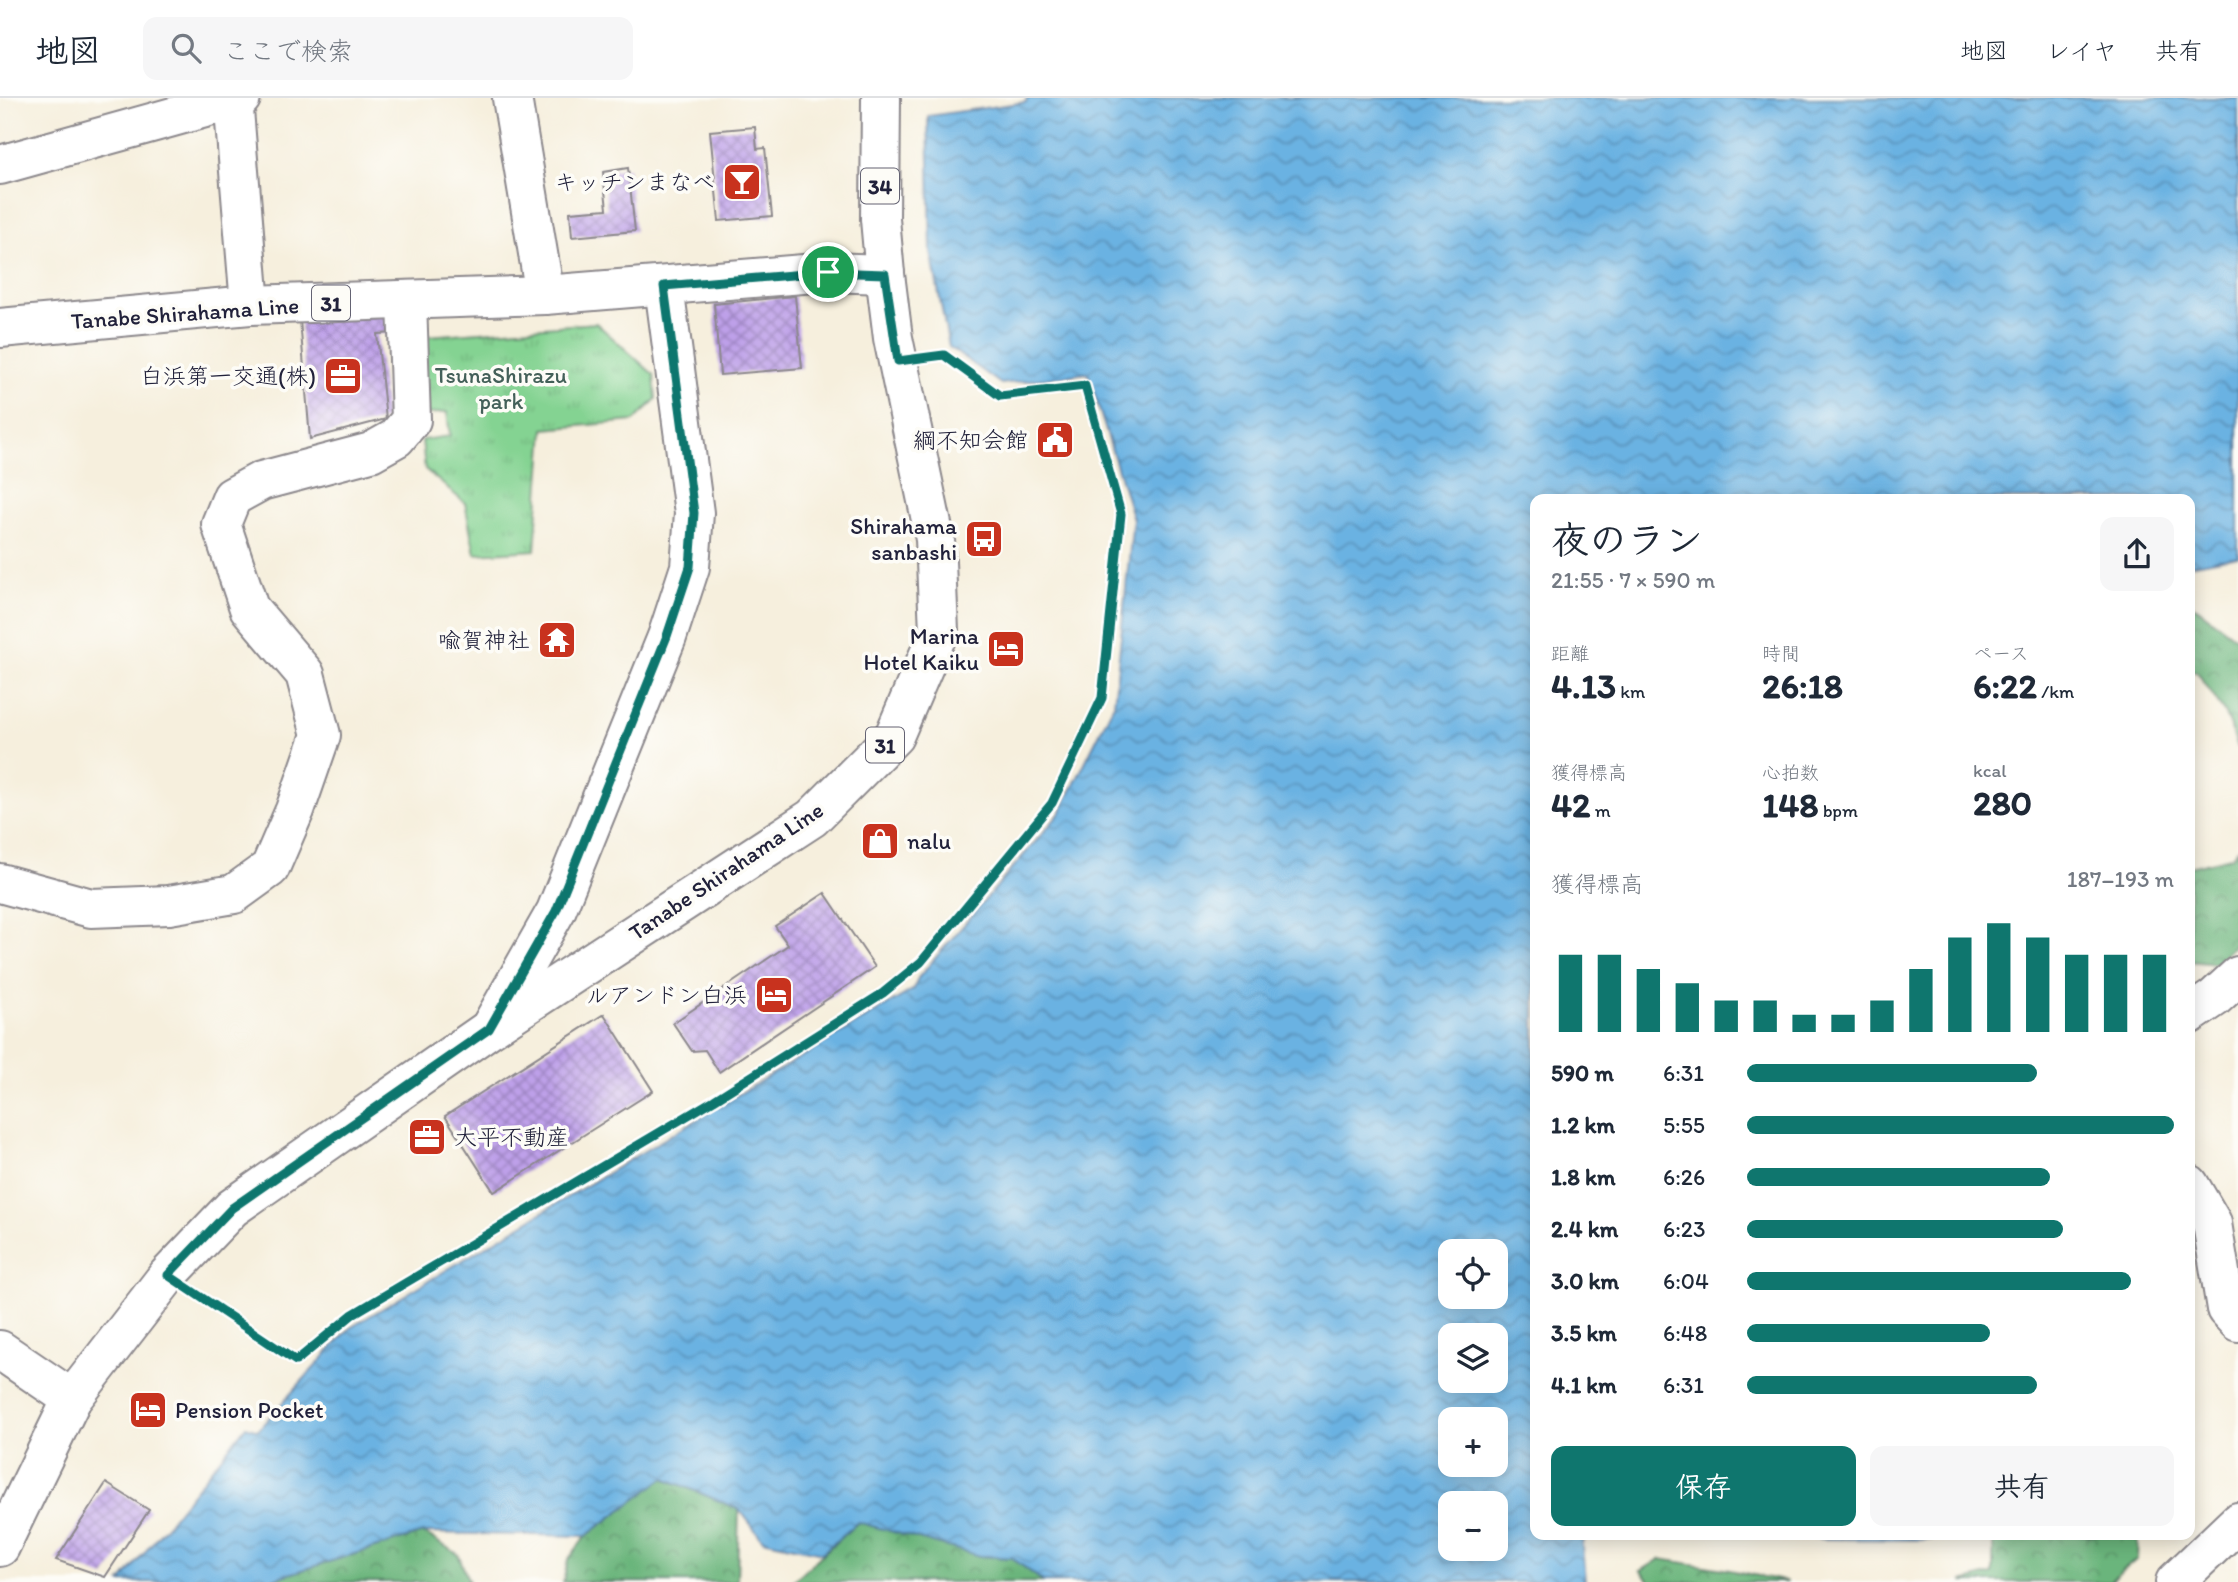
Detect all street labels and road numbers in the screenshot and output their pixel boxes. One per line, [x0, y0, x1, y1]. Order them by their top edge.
road number: 34 [861, 168, 899, 204]
road number: 31 [312, 286, 350, 320]
street label: Tanabe Shirahama Line [70, 291, 300, 335]
road number: 31 [866, 728, 904, 762]
street label: Tanabe Shirahama Line [623, 796, 829, 946]

